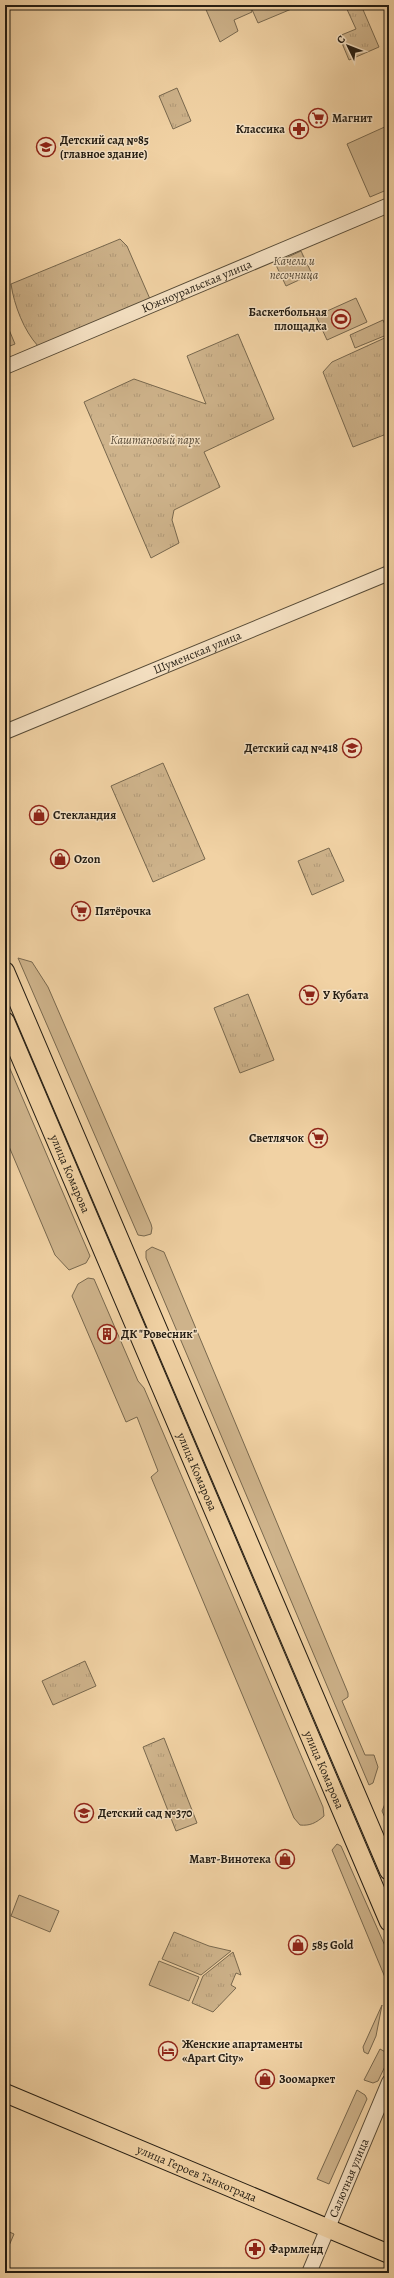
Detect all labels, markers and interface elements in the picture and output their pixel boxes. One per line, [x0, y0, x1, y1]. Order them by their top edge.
north arrow [328, 26, 368, 66]
text: С [333, 32, 349, 47]
supermarket icon: Магнит [307, 107, 329, 129]
place label: Магнит [332, 110, 373, 126]
pharmacy icon: Классика [288, 118, 310, 140]
place label: Классика [236, 121, 285, 137]
place label: Детский сад №85 (главное здание) [60, 132, 149, 162]
school or university icon: Детский сад №85 (главное здание) [35, 136, 57, 158]
park label: Качели и песочница [270, 253, 319, 283]
street label: Южноуральская улица [139, 256, 255, 316]
place label: Баскетбольная площадка [249, 304, 327, 334]
sports icon: Баскетбольная площадка [330, 308, 352, 330]
park label: Каштановый парк [110, 432, 200, 448]
street label: Шуменская улица [151, 627, 244, 678]
school or university icon: Детский сад №418 [341, 737, 363, 759]
place label: Детский сад №418 [244, 740, 338, 756]
shop icon: Стекландия [28, 804, 50, 826]
place label: Стекландия [53, 807, 116, 823]
shop icon: Ozon [49, 848, 71, 870]
place label: Ozon [74, 851, 101, 867]
supermarket icon: Пятёрочка [70, 900, 92, 922]
place label: Пятёрочка [95, 903, 152, 919]
supermarket icon: У Кубата [298, 984, 320, 1006]
place label: У Кубата [323, 987, 369, 1003]
supermarket icon: Светлячок [307, 1127, 329, 1149]
place label: Светлячок [249, 1130, 305, 1146]
street label: улица Комарова [46, 1131, 94, 1216]
building icon: ДК "Ровесник" [96, 1323, 118, 1345]
place label: ДК "Ровесник" [121, 1326, 197, 1342]
street label: улица Комарова [173, 1429, 221, 1514]
street label: улица Комарова [300, 1727, 348, 1812]
school or university icon: Детский сад №370 [73, 1802, 95, 1824]
place label: Детский сад №370 [98, 1805, 192, 1821]
shop icon: Мавт-Винотека [274, 1848, 296, 1870]
place label: Мавт-Винотека [189, 1851, 271, 1867]
shop icon: 585 Gold [287, 1934, 309, 1956]
place label: 585 Gold [312, 1937, 354, 1953]
place label: Женские апартаменты «Apart City» [182, 2036, 303, 2066]
hotel icon: Женские апартаменты «Apart City» [157, 2040, 179, 2062]
shop icon: Зоомаркет [254, 2068, 276, 2090]
place label: Зоомаркет [279, 2071, 336, 2087]
street label: Салютная улица [325, 2135, 373, 2220]
street label: улица Героев Танкограда [134, 2141, 260, 2206]
pharmacy icon: Фармленд [244, 2238, 266, 2260]
place label: Фармленд [269, 2241, 323, 2257]

